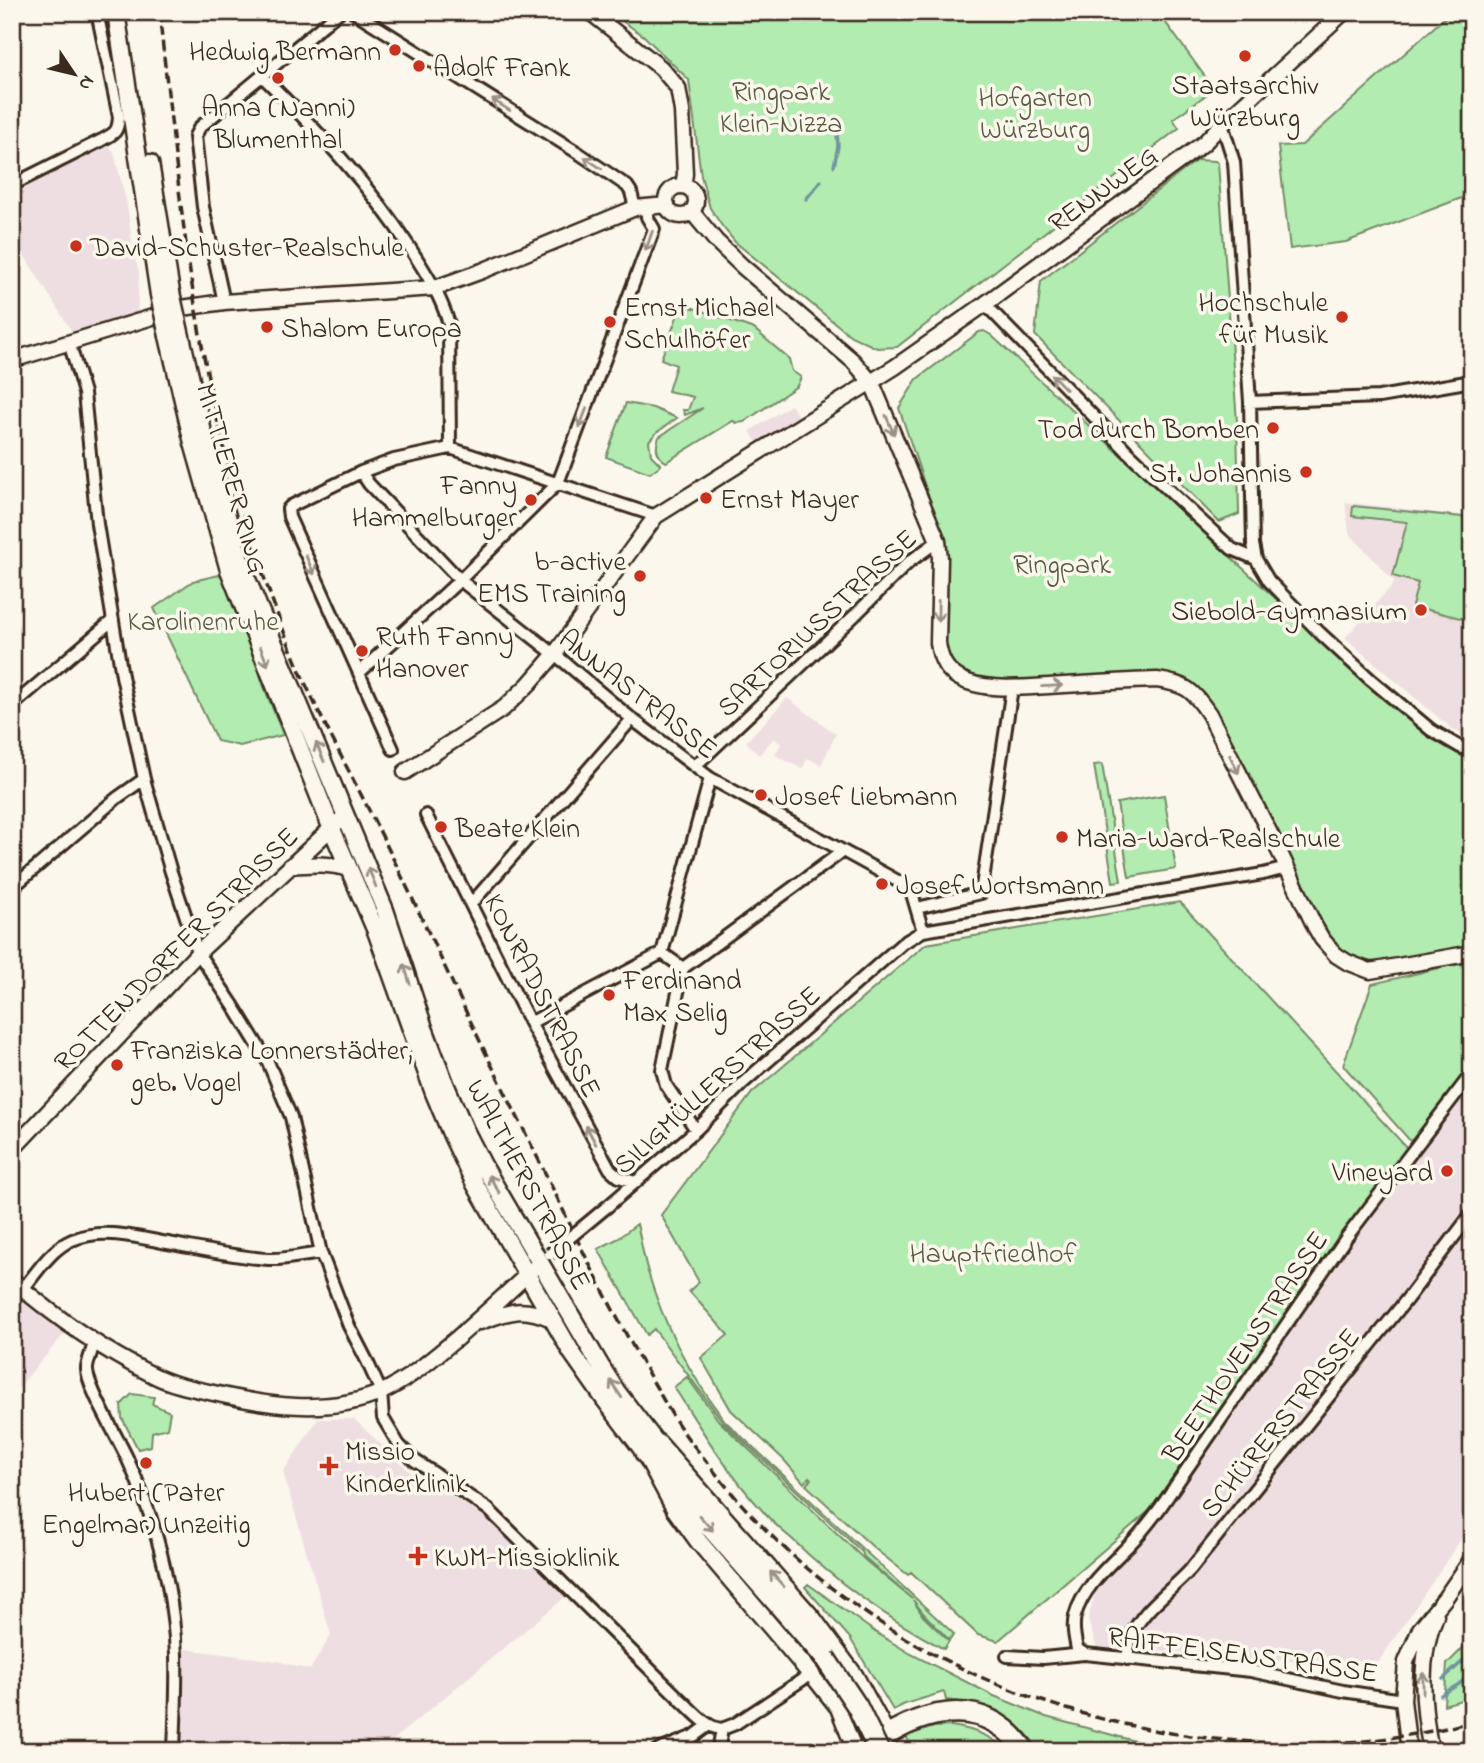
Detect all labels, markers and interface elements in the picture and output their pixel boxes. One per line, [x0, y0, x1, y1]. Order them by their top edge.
place label: Hedwig Bermann [189, 33, 381, 74]
north arrow [38, 38, 108, 108]
marker: Hedwig Bermann [387, 42, 403, 58]
marker: Staatsarchiv Würzburg [1237, 48, 1253, 64]
place label: Adolf Frank [433, 49, 571, 90]
marker: Adolf Frank [411, 58, 427, 74]
place label: Staatsarchiv Würzburg [1172, 67, 1319, 140]
text: N [71, 69, 101, 95]
marker: Anna (Nanni) Blumenthal [270, 70, 286, 86]
park label: Ringpark Klein-Nizza [720, 73, 842, 146]
park label: Hofgarten Würzburg [978, 79, 1092, 152]
place label: Anna (Nanni) Blumenthal [201, 89, 355, 162]
one-way arrow [492, 97, 512, 111]
street label: RENNWEG [1041, 137, 1167, 245]
one-way arrow [584, 156, 603, 170]
place label: David-Schuster-Realschule [89, 229, 404, 270]
one-way arrow [642, 230, 654, 252]
marker: David-Schuster-Realschule [68, 238, 84, 254]
place label: Hochschule für Musik [1198, 284, 1329, 357]
place label: Ernst Michael Schulhöfer [624, 289, 774, 362]
marker: Hochschule für Musik [1334, 309, 1350, 325]
place label: Shalom Europa [281, 310, 462, 351]
marker: Ernst Michael Schulhöfer [602, 314, 618, 330]
marker: Shalom Europa [259, 319, 275, 335]
one-way arrow [1051, 374, 1068, 391]
street label: MITTLERER RING [183, 379, 276, 579]
one-way arrow [576, 407, 589, 428]
place label: Tod durch Bomben [1037, 411, 1259, 452]
one-way arrow [884, 414, 897, 436]
marker: Tod durch Bomben [1265, 420, 1281, 436]
place label: St. Johannis [1149, 455, 1292, 496]
marker: St. Johannis [1298, 464, 1314, 480]
place label: Fanny Hammelburger [352, 467, 517, 540]
place label: Ernst Mayer [720, 481, 859, 522]
marker: Ernst Mayer [698, 490, 714, 506]
marker: Fanny Hammelburger [523, 492, 539, 508]
street label: SARTORIUSSTRASSE [709, 521, 928, 729]
place label: b-active EMS Training [477, 543, 626, 616]
park label: Ringpark [1013, 546, 1112, 587]
one-way arrow [304, 554, 317, 576]
marker: b-active EMS Training [632, 568, 648, 584]
place label: Siebold-Gymnasium [1171, 593, 1407, 634]
one-way arrow [931, 599, 945, 622]
marker: Siebold-Gymnasium [1413, 602, 1429, 618]
park label: Karolinenruhe [127, 603, 279, 644]
place label: Ruth Fanny Hanover [376, 618, 514, 691]
street label: ANNASTRASSE [549, 621, 725, 771]
marker: Ruth Fanny Hanover [354, 643, 370, 659]
one-way arrow [258, 645, 271, 666]
one-way arrow [1040, 679, 1063, 692]
one-way arrow [313, 741, 326, 763]
one-way arrow [1228, 753, 1242, 774]
place label: Josef Liebmann [775, 778, 957, 819]
marker: Josef Liebmann [753, 787, 769, 803]
place label: Beate Klein [454, 810, 580, 851]
street label: ROTTENDORFER STRASSE [46, 819, 309, 1082]
marker: Beate Klein [433, 819, 449, 835]
place label: Maria-Ward-Realschule [1076, 820, 1341, 861]
marker: Maria-Ward-Realschule [1054, 829, 1070, 845]
one-way arrow [364, 866, 377, 888]
place label: Josef Wortsmann [896, 867, 1104, 908]
marker: Josef Wortsmann [874, 876, 890, 892]
street label: KONRADSTRASSE [472, 888, 610, 1106]
place label: Ferdinand Max Selig [622, 962, 742, 1035]
one-way arrow [400, 964, 412, 986]
street label: SILIGMÜLLERSTRASSE [606, 977, 831, 1186]
marker: Ferdinand Max Selig [601, 987, 617, 1003]
place label: Franziska Lonnerstädter, geb. Vogel [130, 1032, 413, 1105]
marker: Franziska Lonnerstädter, geb. Vogel [109, 1057, 125, 1073]
street label: WALTHERSTRASSE [454, 1073, 600, 1298]
one-way arrow [584, 1125, 598, 1145]
place label: Vineyard [1331, 1154, 1433, 1195]
marker: Vineyard [1439, 1163, 1455, 1179]
one-way arrow [487, 1174, 501, 1194]
street label: BEETHOVENSTRASSE [1153, 1224, 1340, 1473]
park label: Hauptfriedhof [910, 1235, 1076, 1276]
street label: SCHÜRERSTRASSE [1192, 1320, 1372, 1528]
one-way arrow [608, 1380, 622, 1400]
place label: Missio Kinderklinik [345, 1433, 468, 1506]
marker: Hubert (Pater Engelmar) Unzeitig [138, 1455, 154, 1471]
marker: Missio Kinderklinik [319, 1456, 339, 1476]
place label: Hubert (Pater Engelmar) Unzeitig [41, 1474, 251, 1547]
one-way arrow [698, 1513, 714, 1531]
place label: KWM-Missioklinik [434, 1539, 620, 1580]
marker: KWM-Missioklinik [408, 1546, 428, 1566]
one-way arrow [769, 1570, 785, 1588]
street label: RAIFFEISENSTRASSE [1105, 1617, 1380, 1696]
one-way arrow [1416, 1672, 1430, 1695]

